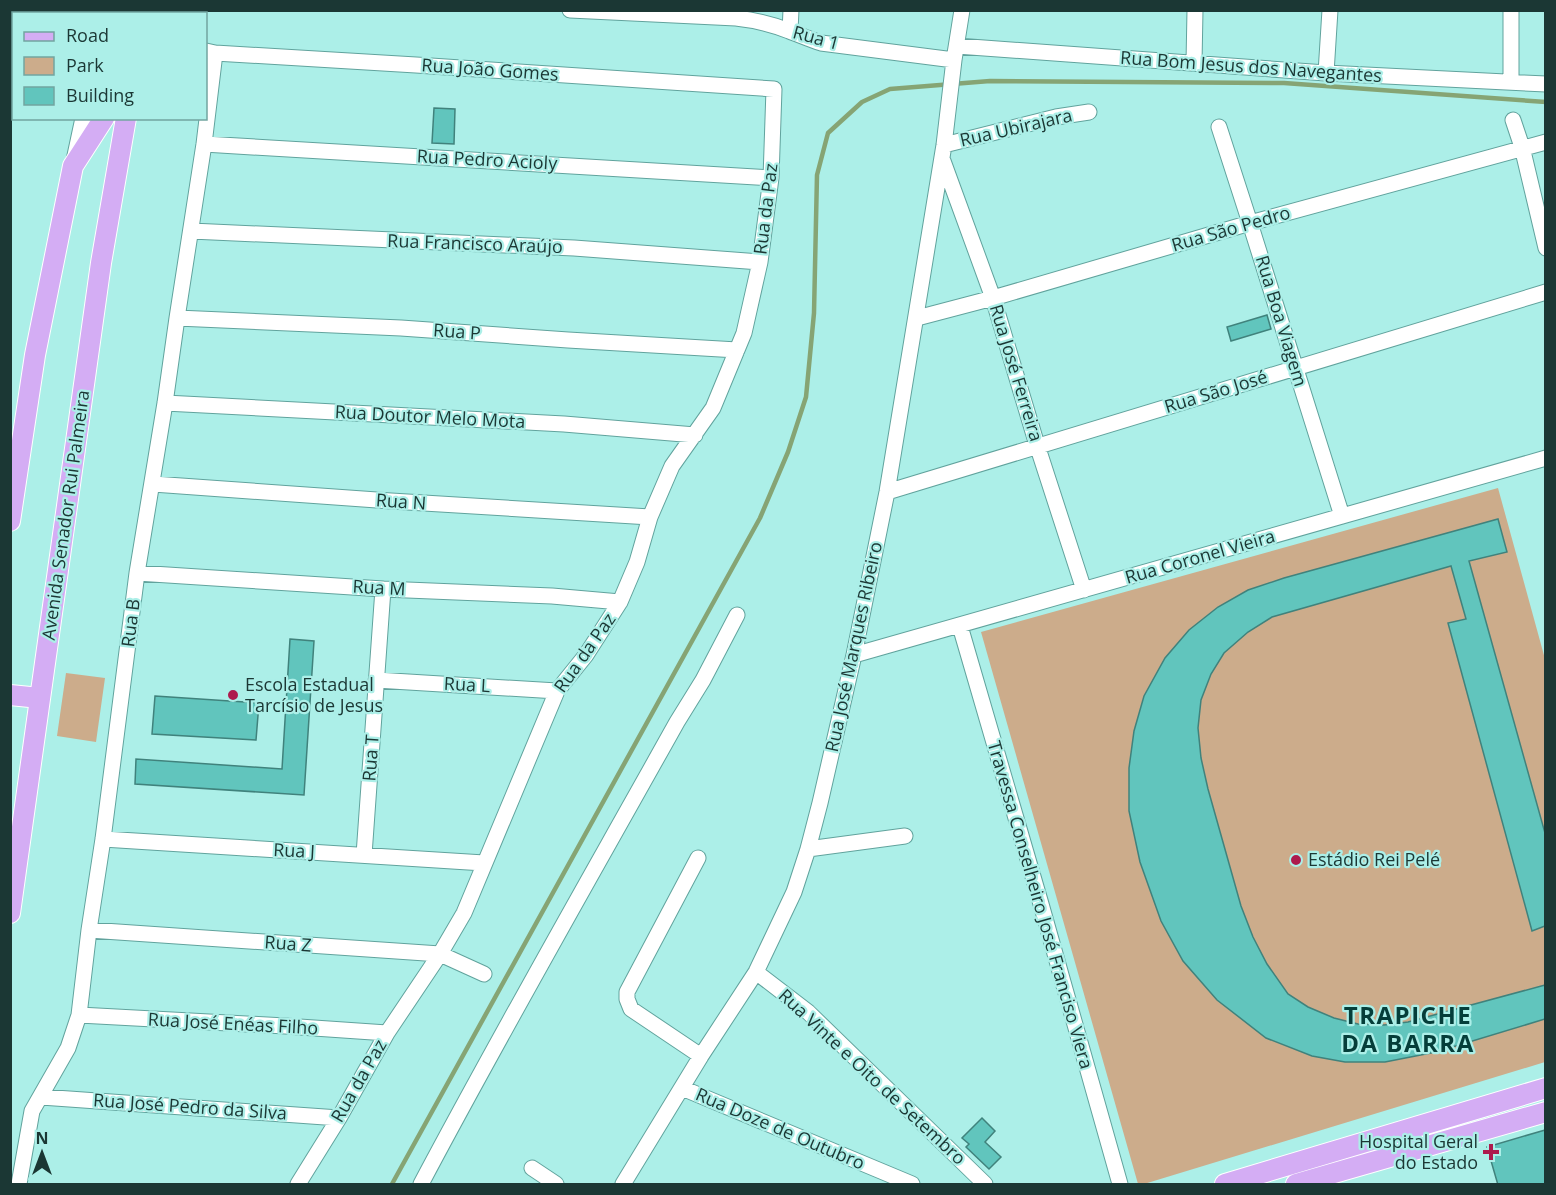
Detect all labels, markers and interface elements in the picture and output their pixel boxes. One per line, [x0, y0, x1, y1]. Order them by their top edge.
legend [12, 12, 207, 120]
street label: Rua 1 [790, 19, 842, 55]
text: Road [66, 23, 109, 47]
street label: Rua Bom Jesus dos Navegantes [1119, 45, 1383, 87]
street label: Rua João Gomes [421, 52, 559, 86]
text: Park [66, 53, 104, 77]
text: Building [66, 83, 134, 107]
street label: Rua Ubirajara [957, 102, 1074, 152]
street label: Rua Pedro Acioly [416, 143, 559, 175]
street label: Rua da Paz [748, 162, 783, 256]
street label: Rua São Pedro [1169, 200, 1293, 256]
street label: Rua Francisco Araújo [387, 228, 563, 258]
street label: Rua Boa Viagem [1251, 252, 1313, 389]
street label: Rua José Ferreira [985, 301, 1049, 444]
street label: Rua P [432, 317, 482, 345]
street label: Rua São José [1161, 364, 1270, 418]
street label: Avenida Senador Rui Palmeira [36, 388, 94, 641]
street label: Rua Doutor Melo Mota [334, 399, 526, 433]
street label: Rua N [375, 487, 427, 515]
street label: Rua Coronel Vieira [1122, 523, 1277, 589]
street label: Rua José Marques Ribeiro [819, 539, 887, 754]
street label: Rua M [352, 574, 406, 600]
street label: Rua B [115, 597, 145, 648]
street label: Rua da Paz [548, 608, 620, 697]
street label: Rua L [443, 671, 491, 697]
place label: Escola Estadual Tarcísio de Jesus [245, 672, 383, 717]
marker: Escola Estadual Tarcísio de Jesus [226, 688, 240, 702]
street label: Rua T [356, 734, 384, 782]
street label: Travessa Conselheiro José Franciso Viera [983, 738, 1099, 1071]
street label: Rua J [273, 837, 315, 863]
place label: Estádio Rei Pelé [1308, 847, 1440, 871]
marker: Estádio Rei Pelé [1289, 853, 1303, 867]
street label: Rua Z [264, 929, 312, 957]
street label: Rua Vinte e Oito de Setembro [774, 983, 971, 1170]
district label: TRAPICHE DA BARRA [1341, 998, 1475, 1059]
street label: Rua José Enéas Filho [147, 1007, 319, 1039]
street label: Rua da Paz [325, 1035, 391, 1126]
street label: Rua Doze de Outubro [692, 1082, 869, 1175]
street label: Rua José Pedro da Silva [92, 1087, 288, 1125]
north arrow [12, 1123, 72, 1183]
text: N [35, 1127, 49, 1149]
place label: Hospital Geral do Estado [1359, 1129, 1478, 1174]
marker: Hospital Geral do Estado [1482, 1143, 1500, 1161]

